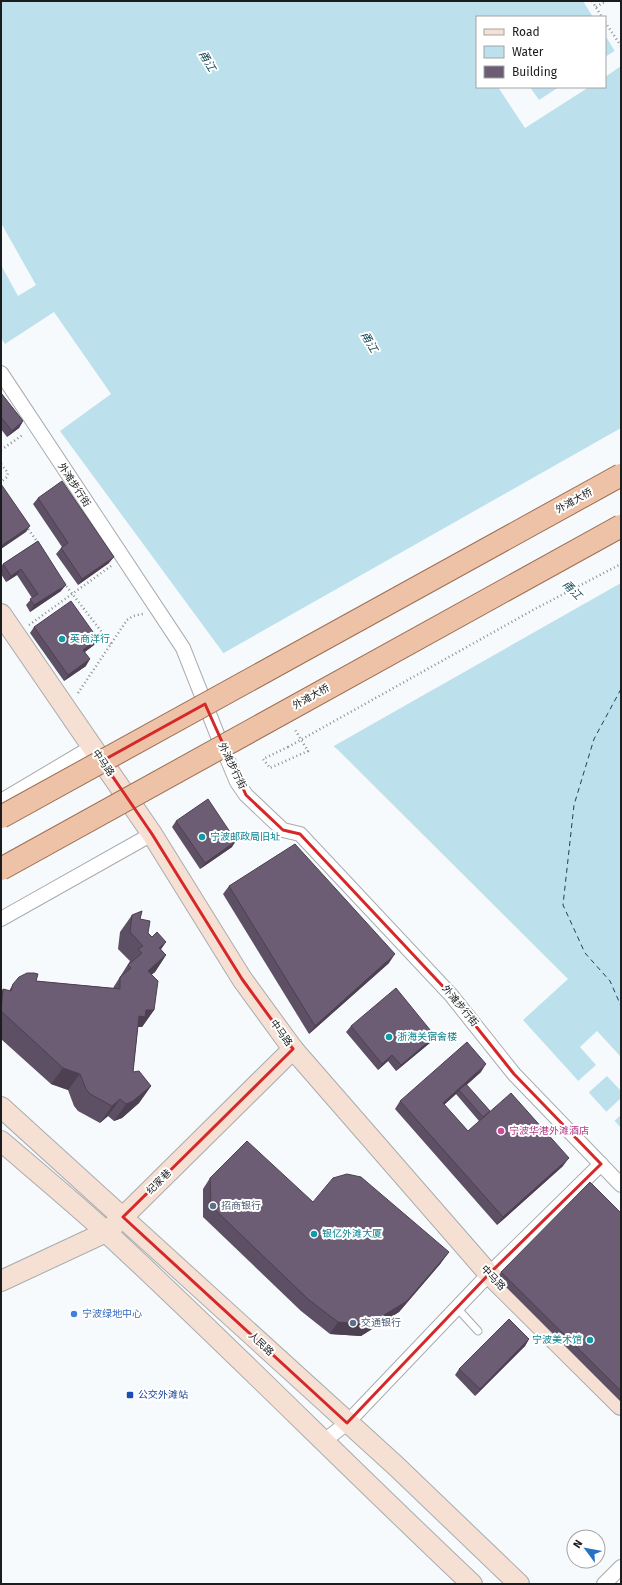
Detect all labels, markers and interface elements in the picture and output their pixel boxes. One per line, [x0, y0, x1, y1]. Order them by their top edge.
legend [476, 16, 606, 88]
text: Road [512, 25, 540, 39]
text: Water [512, 45, 544, 59]
water label: 甬江 [196, 48, 219, 75]
text: Building [512, 65, 558, 79]
water label: 甬江 [358, 329, 381, 356]
street label: 外滩步行街 [55, 461, 93, 509]
street label: 外滩大桥 [554, 486, 594, 516]
water label: 甬江 [560, 578, 585, 603]
place label: 英商洋行 [70, 633, 110, 645]
marker: 英商洋行 [57, 634, 67, 644]
street label: 外滩大桥 [291, 682, 331, 712]
street label: 外滩步行街 [216, 741, 248, 791]
street label: 中马路 [89, 747, 117, 779]
place label: 宁波邮政局旧址 [210, 831, 280, 843]
marker: 宁波邮政局旧址 [197, 832, 207, 842]
street label: 外滩步行街 [439, 983, 481, 1029]
street label: 中马路 [267, 1017, 295, 1049]
place label: 浙海关宿舍楼 [397, 1031, 457, 1043]
marker: 浙海关宿舍楼 [384, 1032, 394, 1042]
place label: 宁波华港外滩酒店 [509, 1125, 589, 1137]
marker: 宁波华港外滩酒店 [496, 1126, 506, 1136]
street label: 纪家巷 [144, 1167, 174, 1197]
place label: 招商银行 [221, 1200, 261, 1212]
marker: 招商银行 [208, 1201, 218, 1211]
place label: 银亿外滩大厦 [322, 1228, 382, 1240]
marker: 银亿外滩大厦 [309, 1229, 319, 1239]
street label: 中马路 [478, 1263, 508, 1293]
place label: 宁波绿地中心 [82, 1308, 142, 1320]
marker: 宁波绿地中心 [69, 1309, 79, 1319]
place label: 交通银行 [361, 1317, 401, 1329]
marker: 交通银行 [348, 1318, 358, 1328]
street label: 人民路 [246, 1329, 276, 1359]
place label: 宁波美术馆 [532, 1334, 582, 1346]
marker: 宁波美术馆 [585, 1335, 595, 1345]
place label: 公交外滩站 [138, 1389, 188, 1401]
marker: 公交外滩站 [125, 1390, 135, 1400]
north arrow [566, 1529, 606, 1569]
text: N [570, 1537, 585, 1551]

